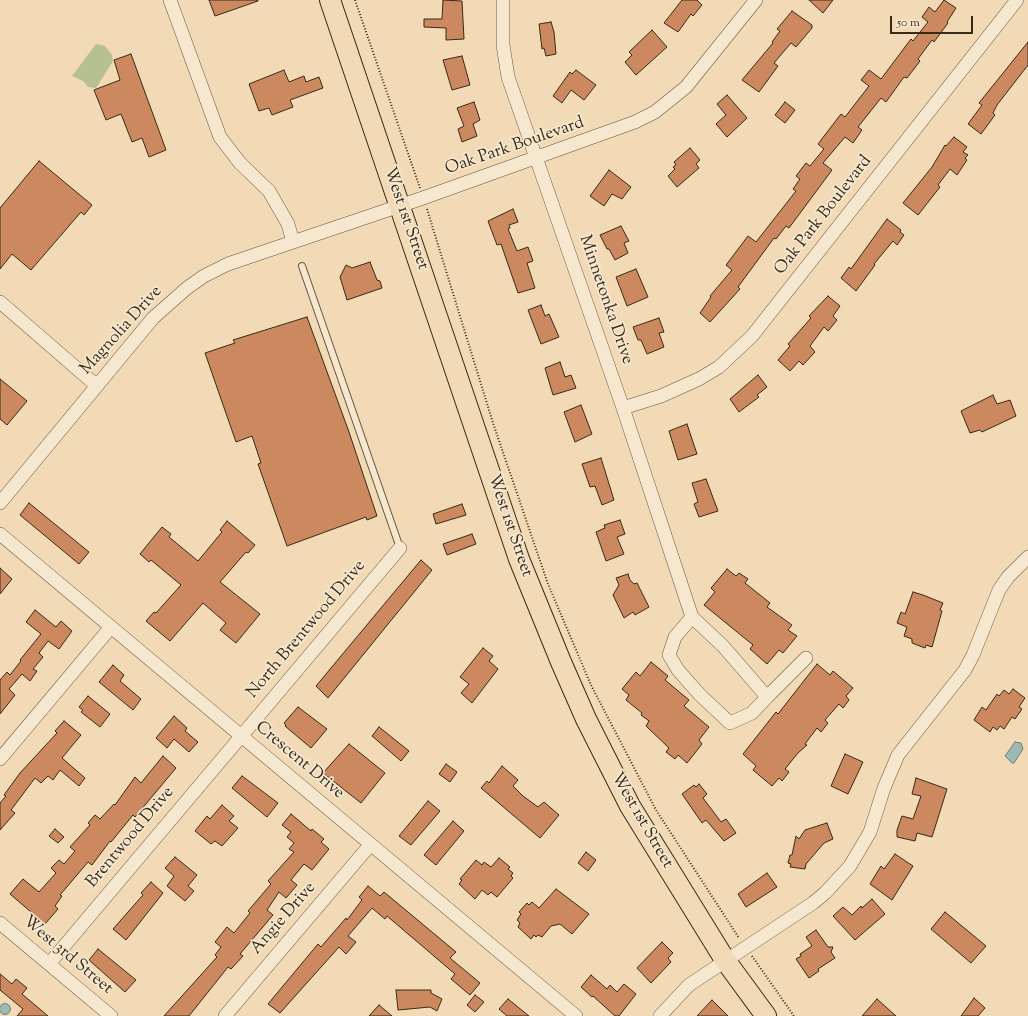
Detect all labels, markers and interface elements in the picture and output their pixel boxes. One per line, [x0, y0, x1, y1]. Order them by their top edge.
scale bar [892, 8, 975, 34]
text: 50 m [897, 14, 920, 32]
street label: Oak Park Boulevard [443, 114, 587, 180]
street label: Oak Park Boulevard [771, 152, 877, 280]
street label: West 1st Street [378, 165, 432, 273]
street label: Minnetonka Drive [573, 233, 637, 367]
street label: Magnolia Drive [77, 282, 167, 380]
street label: West 1st Street [482, 472, 536, 580]
street label: North Brentwood Drive [243, 557, 371, 703]
street label: Crescent Drive [250, 718, 348, 804]
street label: West 1st Street [605, 770, 677, 872]
street label: Brentwood Drive [83, 783, 179, 893]
street label: Angie Drive [247, 879, 321, 959]
street label: West 3rd Street [18, 912, 116, 1000]

